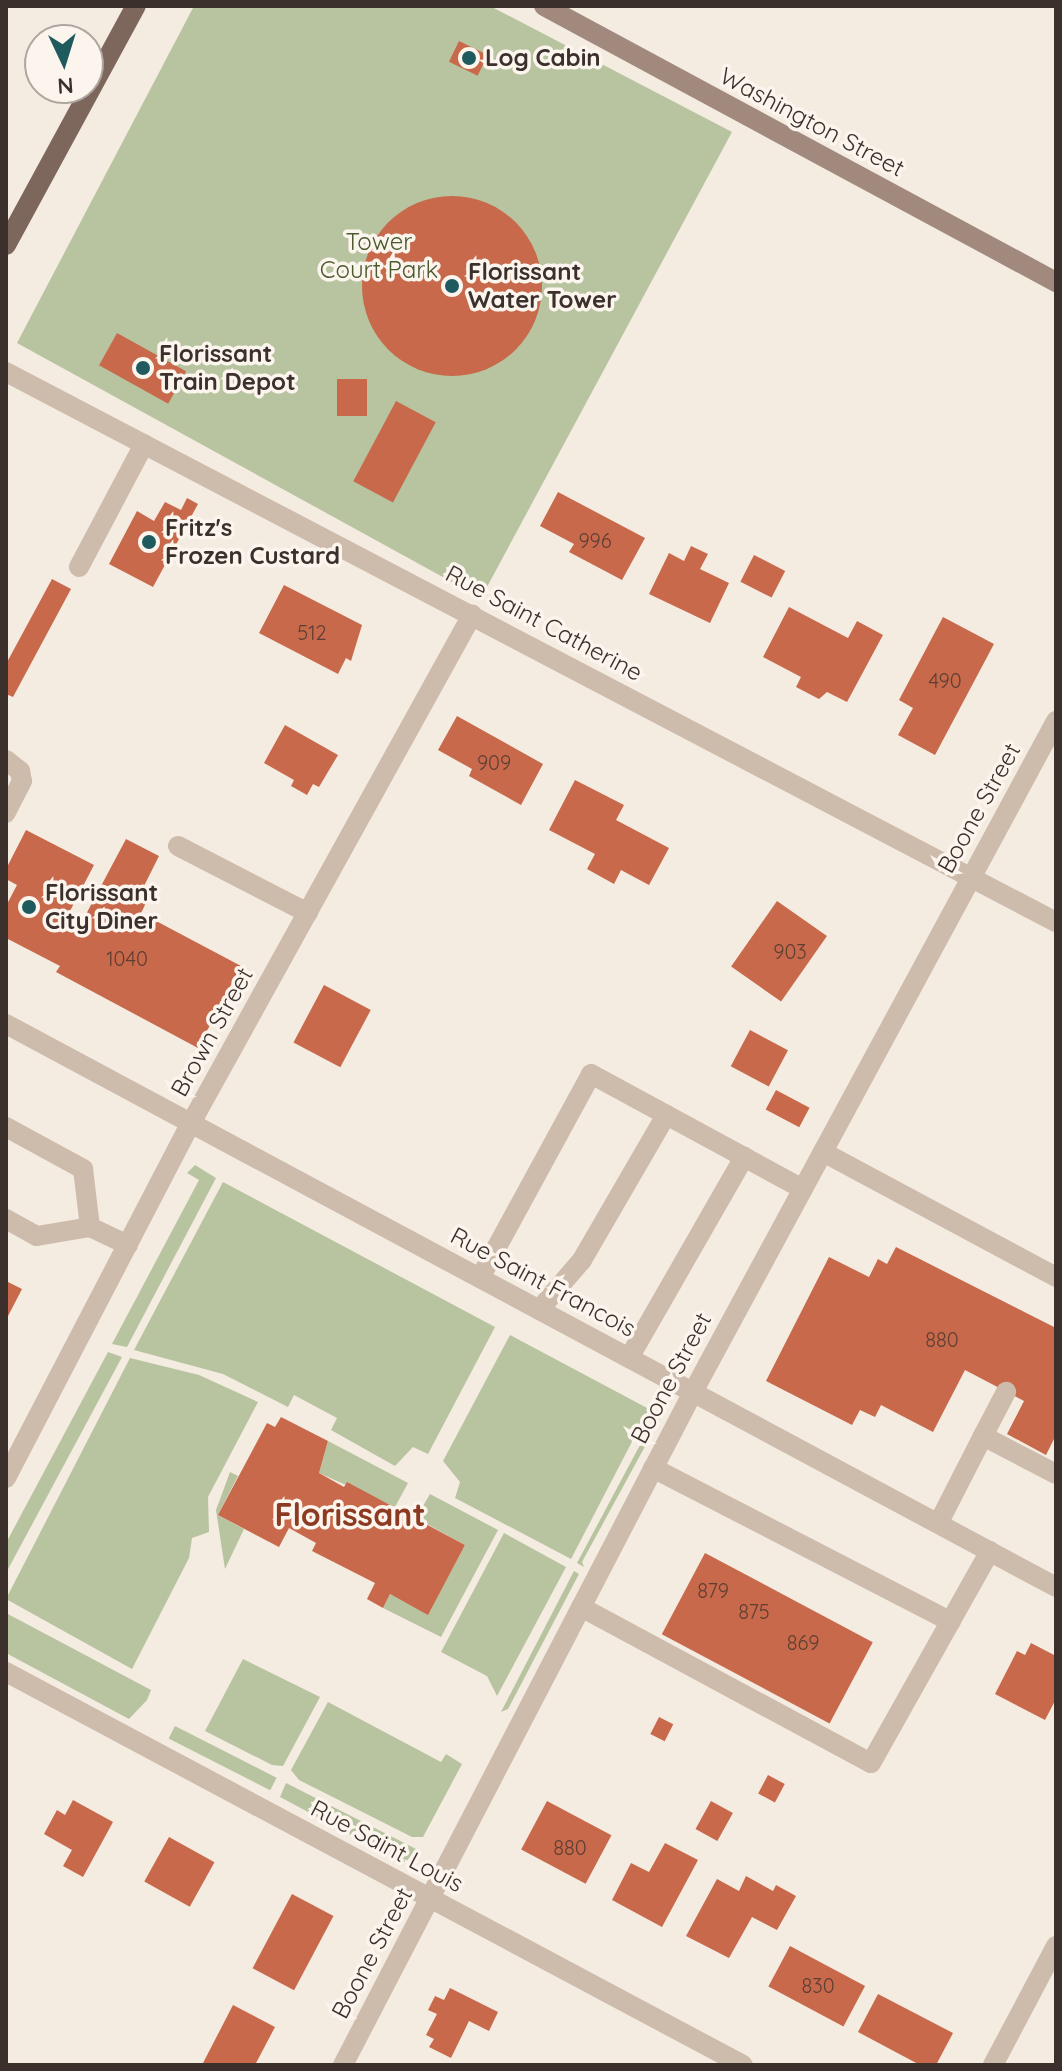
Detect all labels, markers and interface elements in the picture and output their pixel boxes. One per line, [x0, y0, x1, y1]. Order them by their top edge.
north arrow [24, 24, 104, 104]
place label: Log Cabin [485, 44, 601, 72]
marker: Log Cabin [460, 49, 478, 67]
street label: Washington Street [715, 61, 909, 183]
text: N [56, 71, 75, 100]
park label: Tower Court Park [320, 228, 438, 284]
place label: Florissant Water Tower [468, 258, 617, 314]
marker: Florissant Water Tower [443, 277, 461, 295]
place label: Florissant Train Depot [159, 340, 296, 396]
marker: Florissant Train Depot [134, 359, 152, 377]
place label: Fritz's Frozen Custard [165, 514, 340, 570]
house number: 996 [578, 528, 612, 552]
marker: Fritz's Frozen Custard [140, 533, 158, 551]
street label: Rue Saint Catherine [441, 559, 647, 687]
house number: 512 [297, 620, 327, 644]
house number: 490 [928, 668, 962, 692]
street label: Boone Street [931, 738, 1027, 878]
house number: 909 [477, 750, 511, 774]
place label: Florissant City Diner [45, 879, 158, 935]
marker: Florissant City Diner [20, 898, 38, 916]
house number: 903 [773, 939, 807, 963]
house number: 1040 [106, 946, 148, 970]
street label: Brown Street [165, 963, 259, 1101]
street label: Rue Saint Francois [446, 1221, 640, 1343]
street label: Boone Street [624, 1308, 718, 1448]
house number: 880 [925, 1327, 959, 1351]
district label: Florissant [274, 1495, 426, 1533]
house number: 879 [697, 1578, 729, 1602]
house number: 875 [738, 1599, 770, 1623]
house number: 869 [787, 1630, 819, 1654]
street label: Rue Saint Louis [306, 1794, 468, 1898]
house number: 880 [553, 1835, 587, 1859]
street label: Boone Street [325, 1883, 419, 2023]
house number: 830 [801, 1973, 835, 1997]

